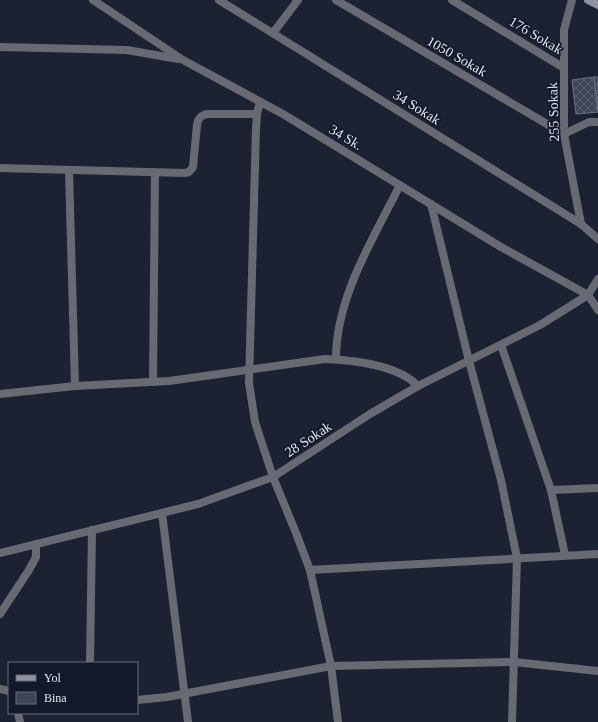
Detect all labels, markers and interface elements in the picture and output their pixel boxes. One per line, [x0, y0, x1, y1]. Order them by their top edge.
street label: 176 Sokak [506, 14, 565, 57]
street label: 1050 Sokak [424, 33, 489, 80]
street label: 255 Sokak [545, 82, 562, 142]
street label: 34 Sokak [390, 87, 443, 128]
street label: 34 Sk. [327, 122, 365, 153]
street label: 28 Sokak [282, 419, 334, 460]
legend [8, 662, 138, 714]
text: Yol [44, 671, 61, 685]
text: Bina [44, 691, 67, 705]

